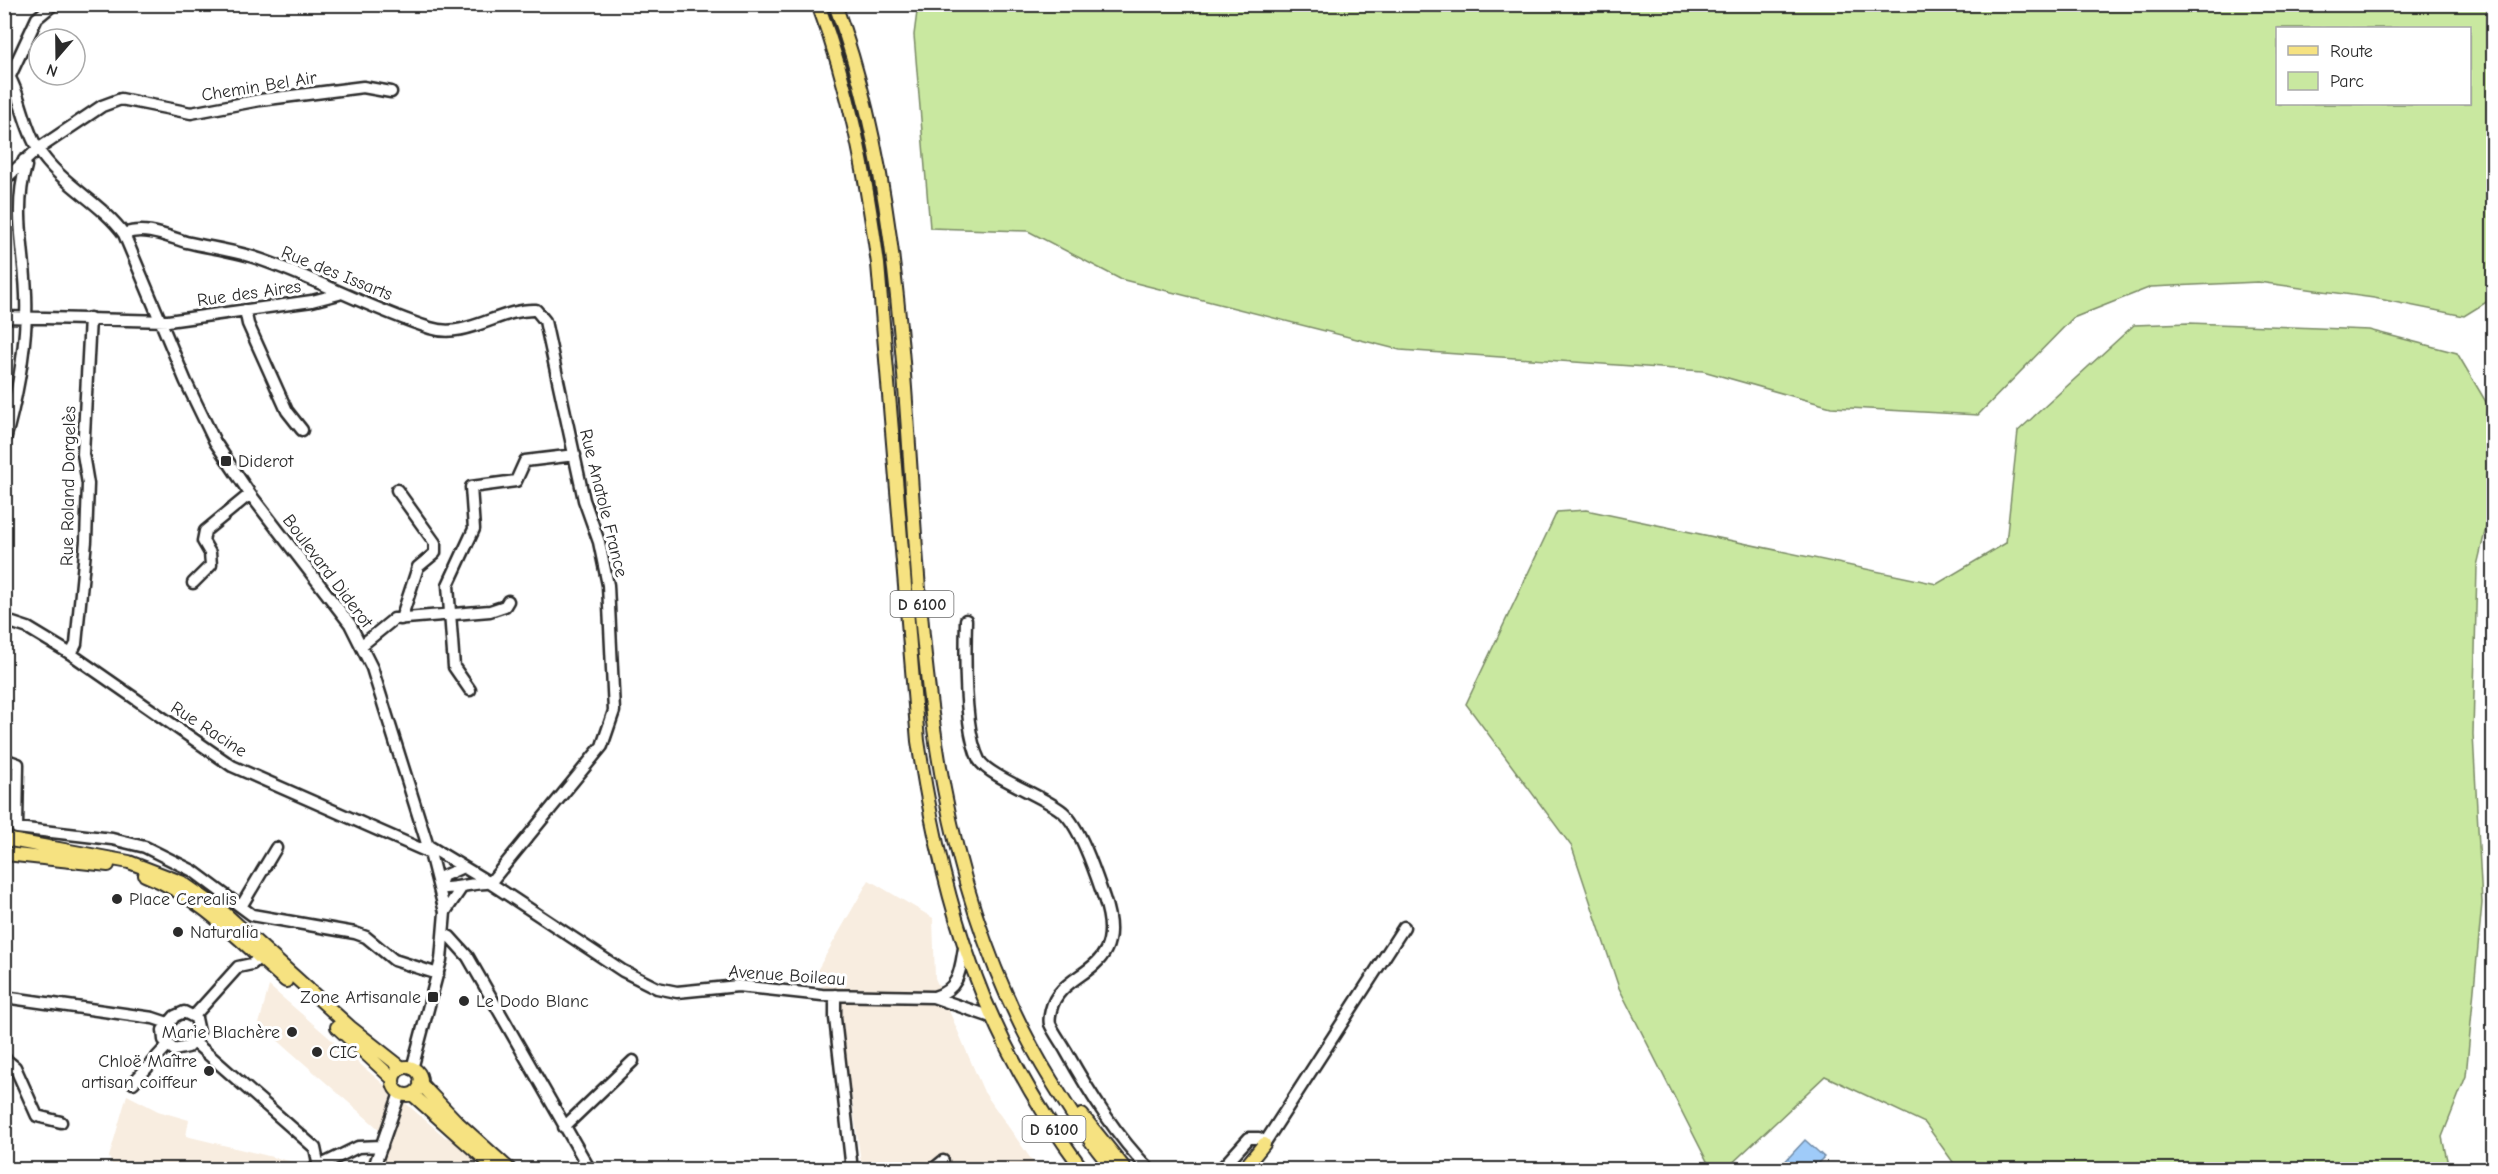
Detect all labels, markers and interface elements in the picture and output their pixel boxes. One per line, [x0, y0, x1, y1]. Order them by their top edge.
north arrow [27, 27, 87, 87]
legend [2276, 27, 2471, 105]
text: Route [2330, 41, 2373, 62]
text: N [44, 60, 60, 80]
street label: Chemin Bel Air [200, 67, 319, 106]
text: Parc [2330, 71, 2364, 92]
street label: Rue des Issarts [278, 242, 395, 305]
street label: Rue des Aires [196, 276, 302, 311]
street label: Rue Roland Dorgelès [57, 406, 80, 566]
street label: Rue Anatole France [575, 427, 632, 579]
place label: Diderot [238, 451, 294, 472]
marker: Diderot [219, 454, 233, 468]
street label: Boulevard Diderot [278, 510, 378, 633]
road number: D 6100 [890, 591, 954, 617]
street label: Rue Racine [167, 697, 251, 762]
place label: Place Cerealis [129, 889, 237, 910]
marker: Place Cerealis [110, 892, 124, 906]
place label: Naturalia [190, 922, 259, 943]
marker: Naturalia [171, 925, 185, 939]
street label: Avenue Boileau [728, 961, 846, 990]
place label: Zone Artisanale [300, 987, 421, 1008]
marker: Zone Artisanale [426, 990, 440, 1004]
place label: Le Dodo Blanc [476, 991, 589, 1012]
marker: Le Dodo Blanc [457, 994, 471, 1008]
place label: Marie Blachère [162, 1022, 280, 1043]
marker: Marie Blachère [285, 1025, 299, 1039]
place label: CIC [329, 1042, 358, 1063]
marker: CIC [310, 1045, 324, 1059]
place label: Chloë Maître artisan coiffeur [81, 1051, 198, 1093]
marker: Chloë Maître artisan coiffeur [202, 1064, 216, 1078]
road number: D 6100 [1022, 1116, 1086, 1142]

